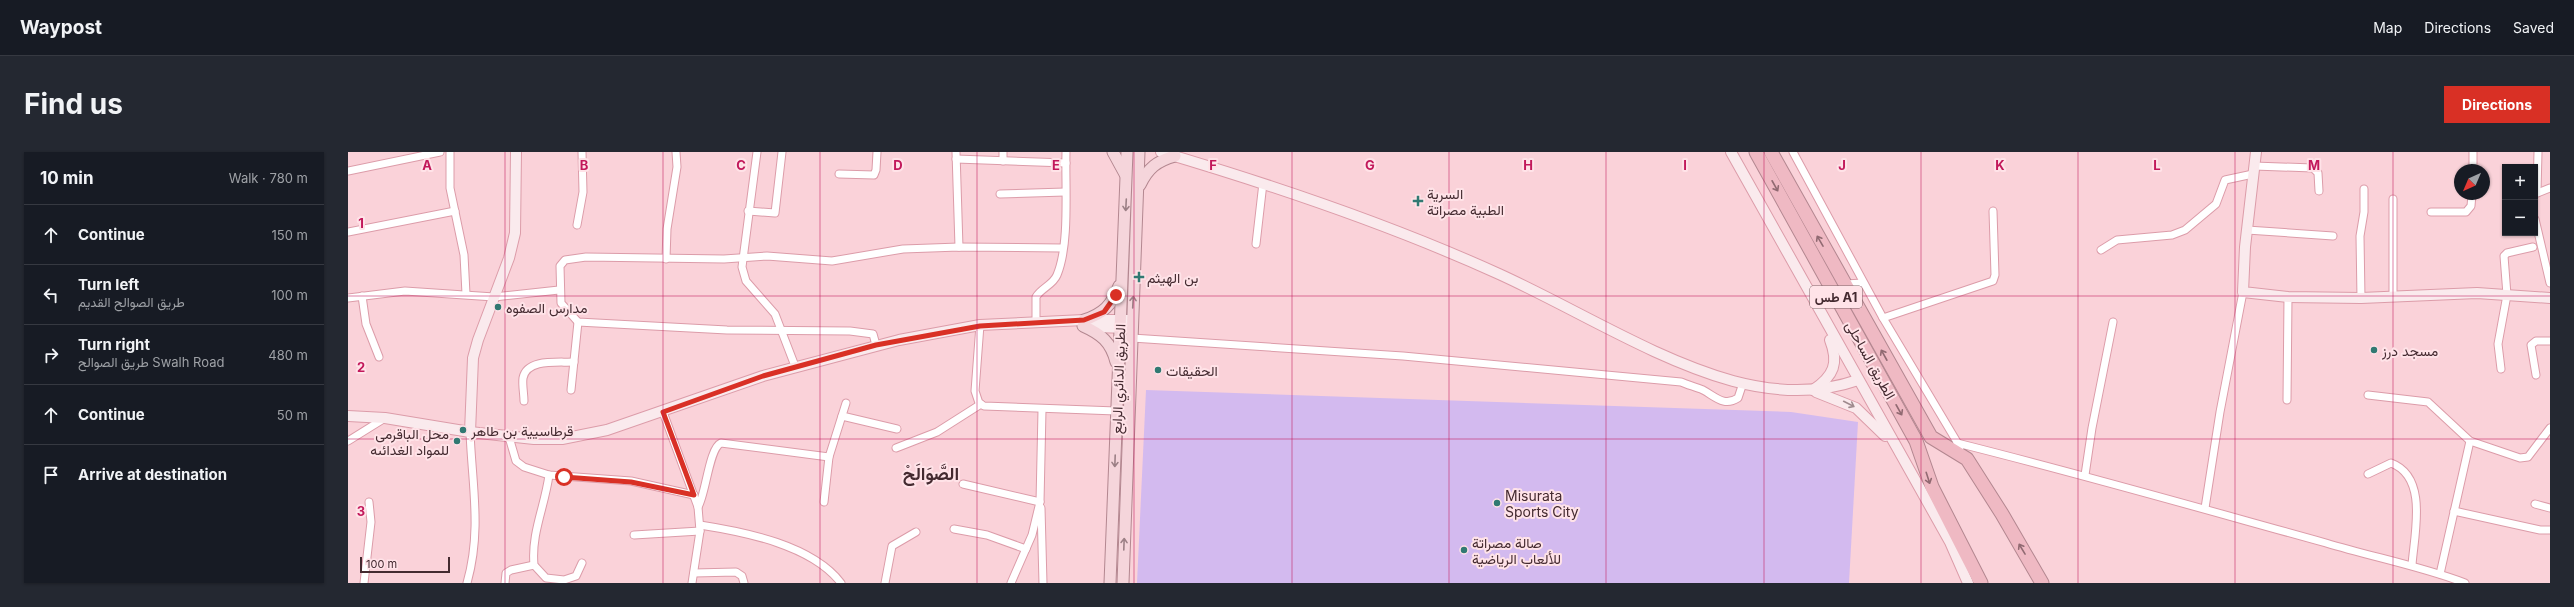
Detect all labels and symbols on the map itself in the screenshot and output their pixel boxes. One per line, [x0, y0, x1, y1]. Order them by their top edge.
text: A [422, 157, 432, 173]
text: B [580, 157, 589, 173]
text: C [736, 157, 746, 173]
text: D [893, 157, 903, 173]
text: E [1052, 157, 1060, 173]
text: F [1209, 157, 1217, 173]
text: G [1365, 157, 1375, 173]
text: H [1523, 157, 1533, 173]
text: I [1683, 157, 1687, 173]
text: J [1838, 157, 1846, 173]
text: K [1995, 157, 2005, 173]
text: L [2153, 157, 2161, 173]
text: M [2308, 157, 2320, 173]
north arrow [2454, 164, 2490, 200]
one-way arrow [1772, 180, 1780, 192]
place label: السرية الطبية مصراتة [1427, 185, 1504, 219]
marker: السرية الطبية مصراتة [1412, 195, 1424, 207]
one-way arrow [1122, 198, 1130, 211]
text: 1 [358, 215, 364, 231]
one-way arrow [1816, 235, 1824, 247]
place label: بن الهيثم [1147, 269, 1198, 287]
marker: بن الهيثم [1134, 272, 1144, 282]
route end [1107, 286, 1125, 304]
road number: طس A1 [1810, 286, 1862, 308]
one-way arrow [1130, 296, 1137, 309]
place label: مدارس الصفوه [506, 299, 587, 317]
marker: مدارس الصفوه [493, 302, 503, 312]
street label: الطريق الساحلى [1842, 318, 1900, 403]
street label: الطريق الدائري الرابع [1108, 324, 1132, 435]
place label: مسجد درز [2381, 342, 2438, 360]
marker: مسجد درز [2369, 345, 2379, 355]
one-way arrow [1880, 349, 1888, 361]
text: 2 [357, 359, 365, 375]
place label: الحقيقات [1166, 362, 1218, 379]
marker: الحقيقات [1153, 365, 1163, 375]
one-way arrow [1843, 401, 1855, 408]
one-way arrow [1896, 404, 1904, 416]
place label: قرطاسيية بن طاهر [470, 422, 573, 440]
place label: محل الباقرمى للمواد الغدائىه [370, 425, 449, 459]
marker: قرطاسيية بن طاهر [458, 425, 468, 435]
marker: محل الباقرمى للمواد الغدائىه [452, 436, 462, 446]
one-way arrow [1111, 454, 1119, 467]
district label: الصَّوَالَحْ [903, 463, 959, 486]
route start [555, 468, 573, 486]
one-way arrow [1925, 472, 1933, 484]
place label: Misurata Sports City [1505, 487, 1579, 520]
marker: Misurata Sports City [1492, 498, 1502, 508]
text: 3 [357, 503, 365, 519]
place label: صالة مصراتة للألعاب الرياضية [1472, 534, 1561, 568]
one-way arrow [1121, 538, 1128, 551]
one-way arrow [2018, 544, 2026, 555]
marker: صالة مصراتة للألعاب الرياضية [1459, 545, 1469, 555]
scale bar [360, 555, 450, 574]

